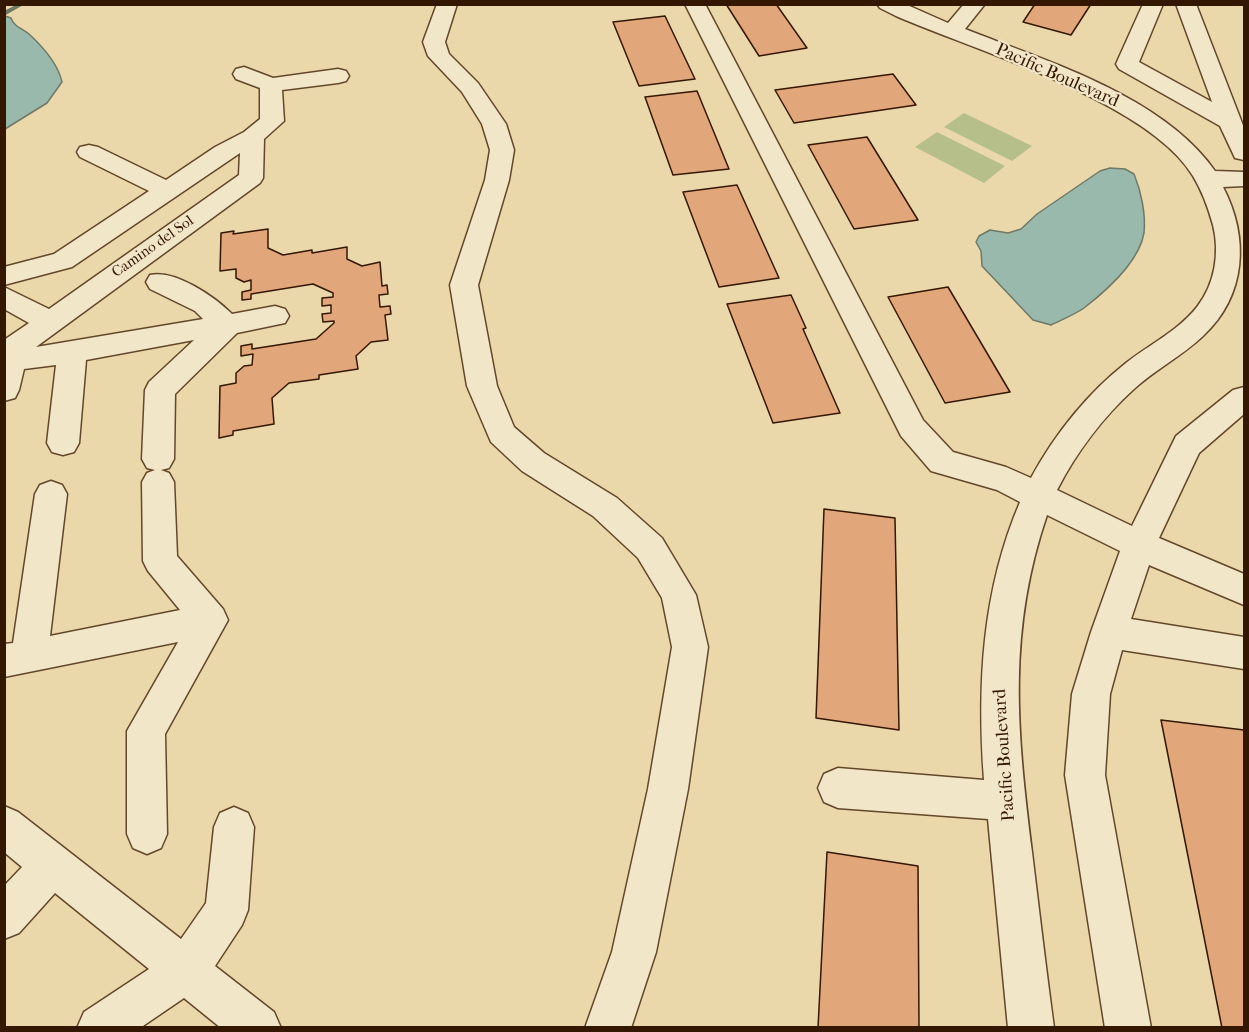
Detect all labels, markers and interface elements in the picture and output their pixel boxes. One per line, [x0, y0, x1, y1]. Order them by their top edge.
street label: Pacific Boulevard [992, 39, 1122, 113]
street label: Camino del Sol [109, 212, 197, 282]
street label: Pacific Boulevard [990, 688, 1020, 822]

